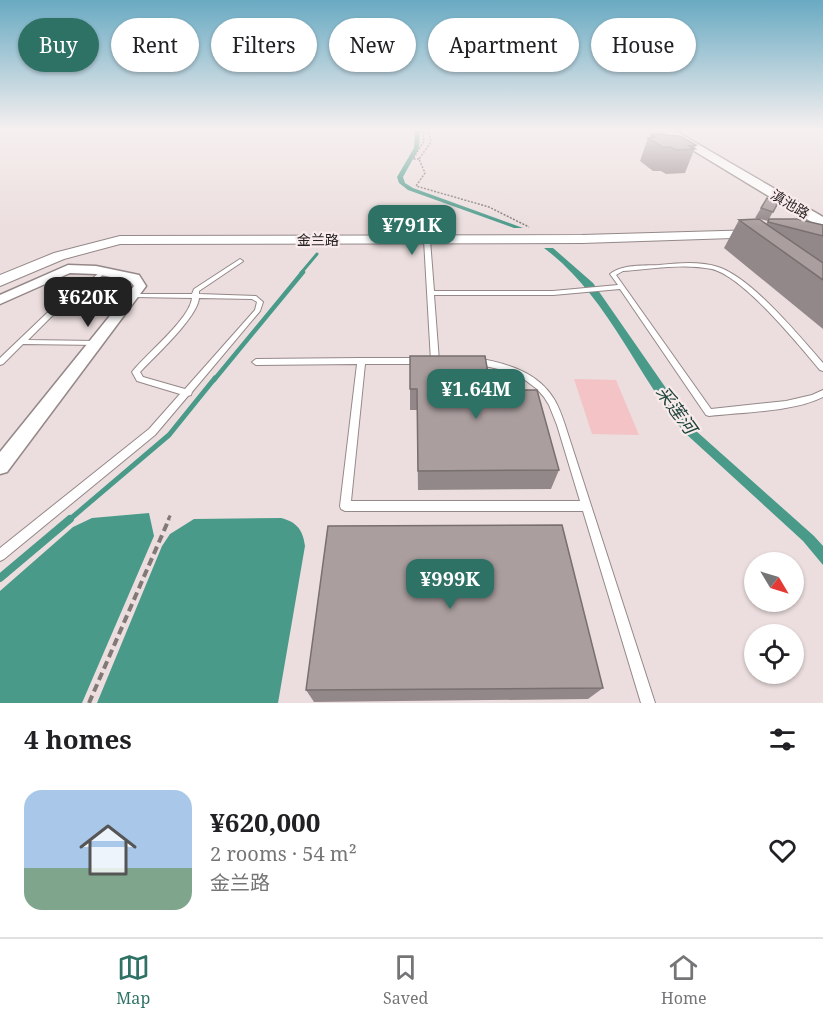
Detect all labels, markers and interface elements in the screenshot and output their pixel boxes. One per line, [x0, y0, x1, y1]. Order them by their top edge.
chip: Buy [18, 18, 99, 72]
chip: Rent [111, 18, 199, 72]
chip: Filters [211, 18, 317, 72]
chip: New [329, 18, 416, 72]
chip: Apartment [428, 18, 579, 72]
chip: House [591, 18, 696, 72]
street label: 滇池路 [767, 185, 813, 223]
pin: ¥791K [370, 205, 454, 256]
text: ¥791K [382, 211, 442, 238]
street label: 金兰路 [297, 230, 339, 249]
pin: ¥620K [46, 277, 130, 328]
text: ¥620K [58, 283, 118, 310]
pin: ¥1.64M [427, 369, 525, 420]
text: ¥1.64M [441, 375, 511, 402]
water label: 采莲河 [651, 381, 704, 441]
north arrow [744, 552, 804, 612]
map controls [744, 552, 804, 684]
pin: ¥999K [408, 559, 492, 610]
text: ¥999K [420, 565, 480, 592]
button: locate [744, 624, 804, 684]
text: 4 homes [24, 721, 132, 757]
icon: filters [766, 723, 799, 756]
text: ¥620,000 [210, 804, 320, 840]
icon: home [72, 814, 144, 886]
icon: heart [766, 834, 799, 867]
text: 2 rooms · 54 m² [210, 840, 357, 867]
text: 金兰路 [210, 869, 270, 896]
tab: Map [116, 951, 150, 1009]
tab: Saved [383, 951, 428, 1009]
tab: Home [661, 951, 707, 1009]

